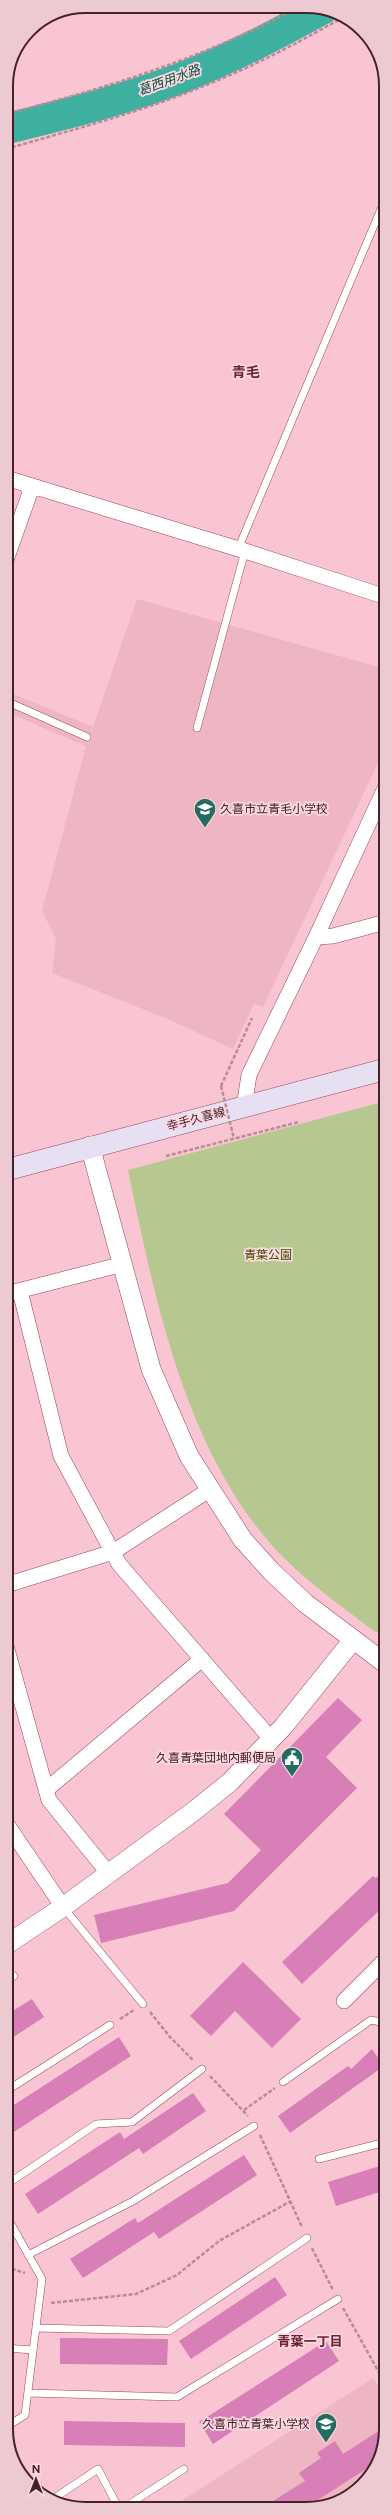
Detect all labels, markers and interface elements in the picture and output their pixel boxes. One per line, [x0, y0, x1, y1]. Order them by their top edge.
water label: 葛西用水路 [136, 61, 203, 98]
district label: 青毛 [232, 364, 260, 380]
school or university icon: 久喜市立青毛小学校 [192, 796, 218, 829]
place label: 久喜市立青毛小学校 [220, 802, 328, 816]
street label: 幸手久喜線 [165, 1104, 227, 1134]
park label: 青葉公園 [244, 1248, 292, 1262]
public building icon: 久喜青葉団地内郵便局 [279, 1745, 305, 1778]
place label: 久喜青葉団地内郵便局 [156, 1751, 276, 1765]
district label: 青葉一丁目 [277, 2334, 343, 2349]
school or university icon: 久喜市立青葉小学校 [313, 2411, 339, 2444]
place label: 久喜市立青葉小学校 [202, 2417, 310, 2431]
north arrow [16, 2459, 56, 2499]
text: N [32, 2463, 40, 2475]

